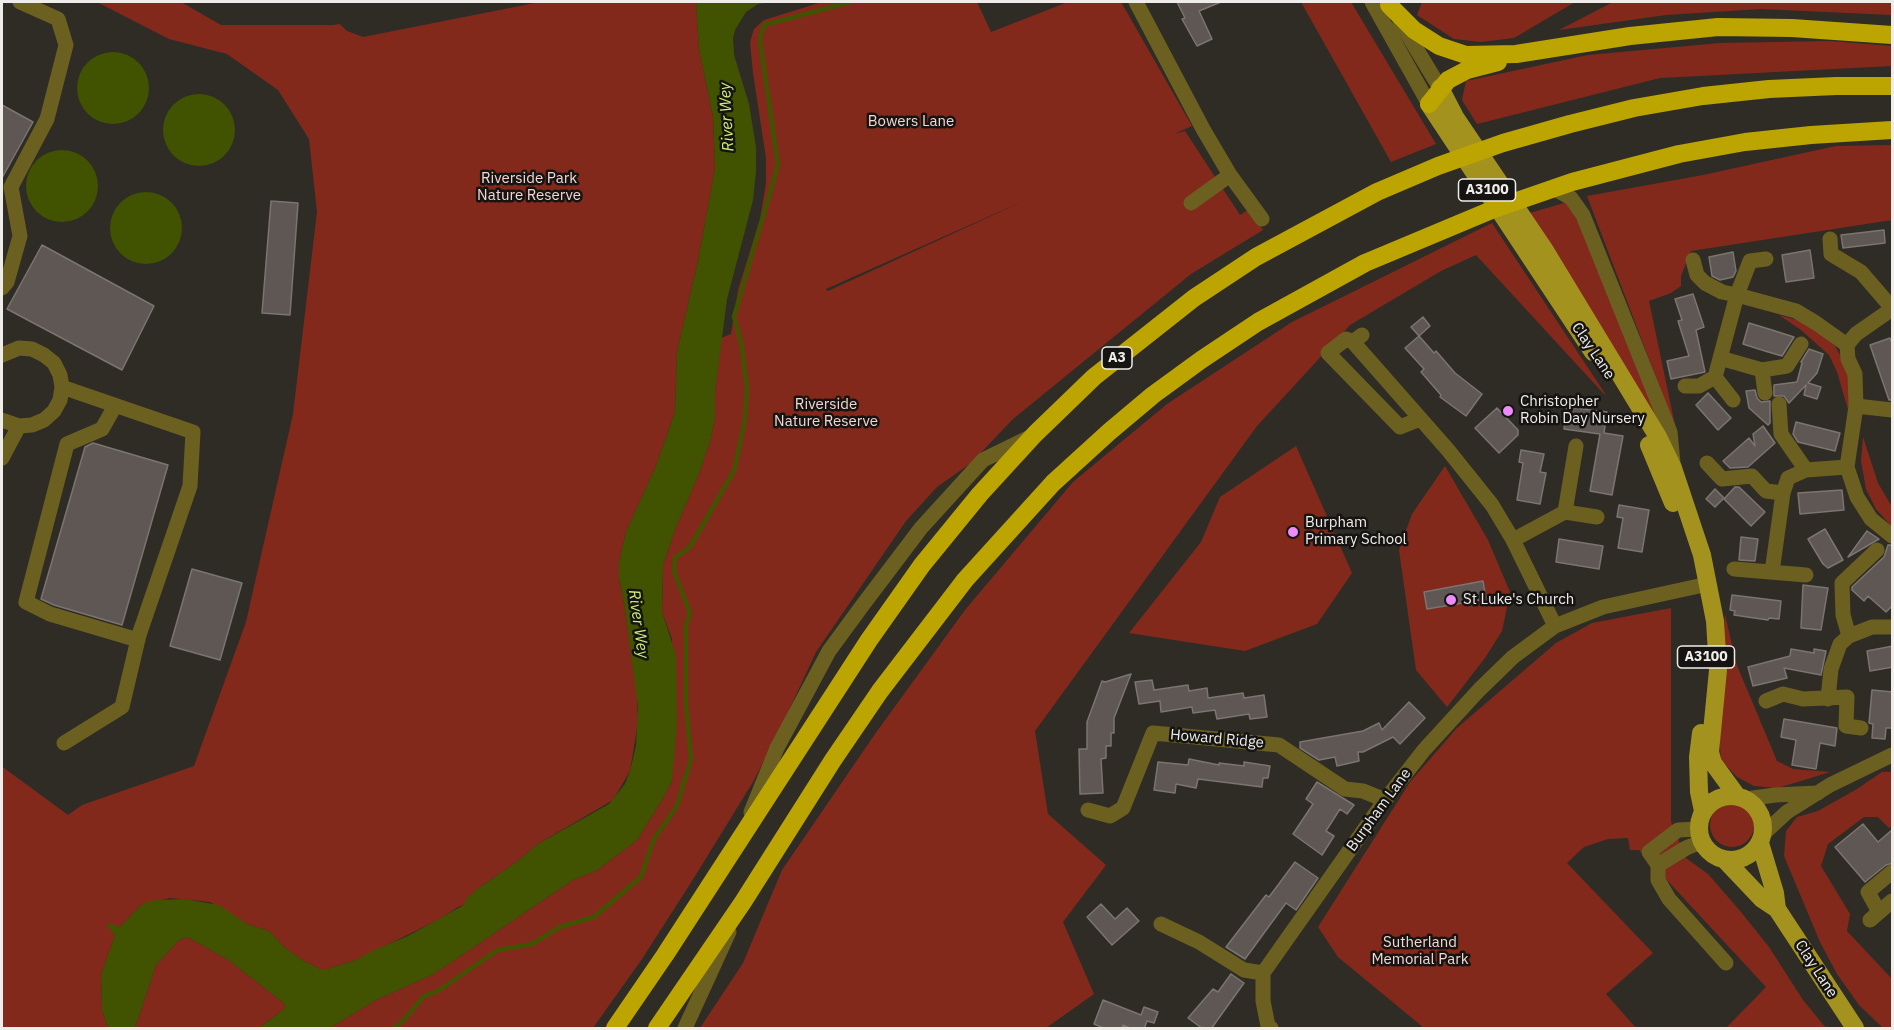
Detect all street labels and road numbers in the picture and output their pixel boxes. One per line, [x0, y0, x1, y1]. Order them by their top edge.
road number: A3100 [1458, 179, 1516, 201]
street label: Clay Lane [1567, 319, 1619, 383]
road number: A3 [1102, 347, 1132, 369]
road number: A3100 [1678, 646, 1734, 668]
street label: Howard Ridge [1169, 726, 1265, 752]
street label: Burpham Lane [1343, 765, 1415, 855]
street label: Clay Lane [1791, 937, 1841, 1001]

